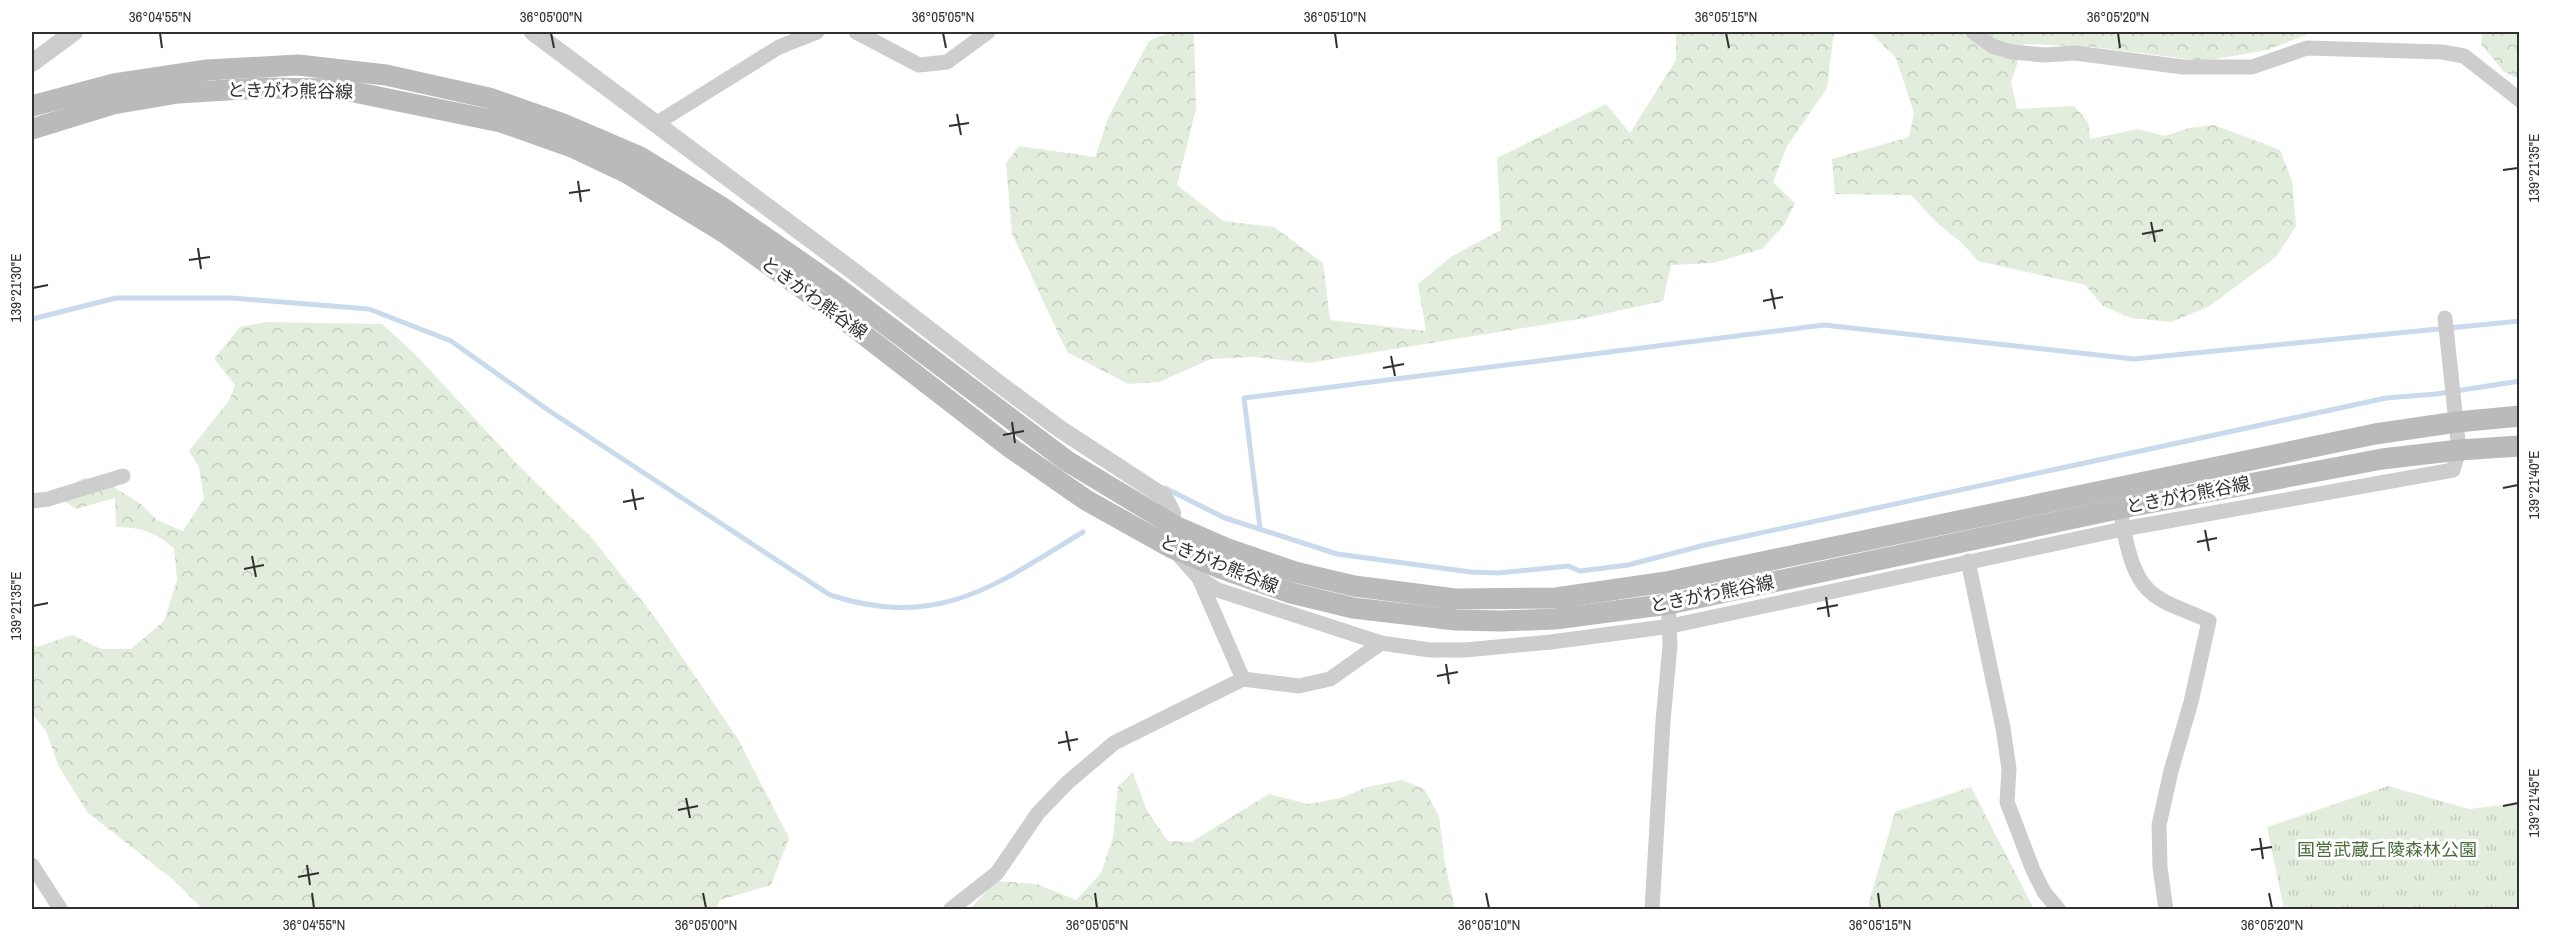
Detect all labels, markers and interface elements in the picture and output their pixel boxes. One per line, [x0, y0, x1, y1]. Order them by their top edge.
text: 36°04'55"N [129, 6, 191, 27]
text: 36°05'00"N [520, 6, 582, 27]
text: 36°05'05"N [912, 6, 974, 27]
text: 36°05'10"N [1304, 6, 1366, 27]
text: 36°05'15"N [1695, 6, 1757, 27]
text: 36°05'20"N [2087, 6, 2149, 27]
street label: ときがわ熊谷線 [227, 77, 353, 104]
text: 139°21'35"E [2523, 134, 2544, 202]
street label: ときがわ熊谷線 [756, 250, 873, 345]
text: 139°21'30"E [5, 254, 26, 322]
text: 139°21'40"E [2523, 451, 2544, 519]
street label: ときがわ熊谷線 [2124, 470, 2252, 519]
street label: ときがわ熊谷線 [1156, 528, 1282, 599]
street label: ときがわ熊谷線 [1648, 569, 1776, 618]
text: 139°21'35"E [5, 572, 26, 640]
text: 139°21'45"E [2523, 769, 2544, 837]
park label: 国営武蔵丘陵森林公園 [2297, 837, 2477, 862]
text: 36°04'55"N [283, 914, 345, 935]
text: 36°05'00"N [675, 914, 737, 935]
text: 36°05'05"N [1066, 914, 1128, 935]
text: 36°05'10"N [1458, 914, 1520, 935]
text: 36°05'15"N [1849, 914, 1911, 935]
text: 36°05'20"N [2241, 914, 2303, 935]

